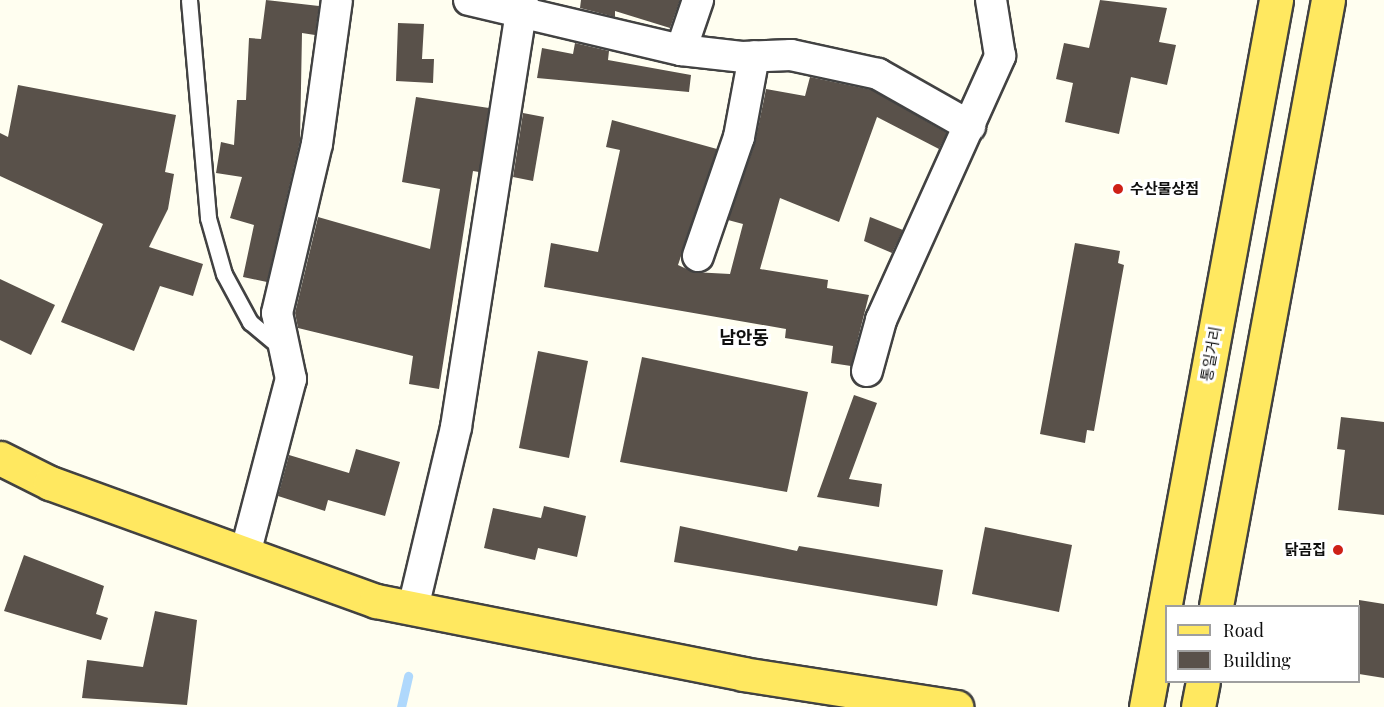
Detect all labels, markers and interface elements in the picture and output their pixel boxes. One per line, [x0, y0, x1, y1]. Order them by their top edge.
place label: 수산물상점 [1130, 180, 1199, 198]
marker: 수산물상점 [1111, 182, 1125, 196]
street label: 통일거리 [1197, 325, 1225, 383]
district label: 남안동 [719, 326, 769, 348]
place label: 닭곰집 [1285, 541, 1326, 559]
marker: 닭곰집 [1331, 543, 1345, 557]
legend [1165, 605, 1360, 683]
text: Road [1223, 618, 1264, 642]
text: Building [1223, 648, 1291, 672]

